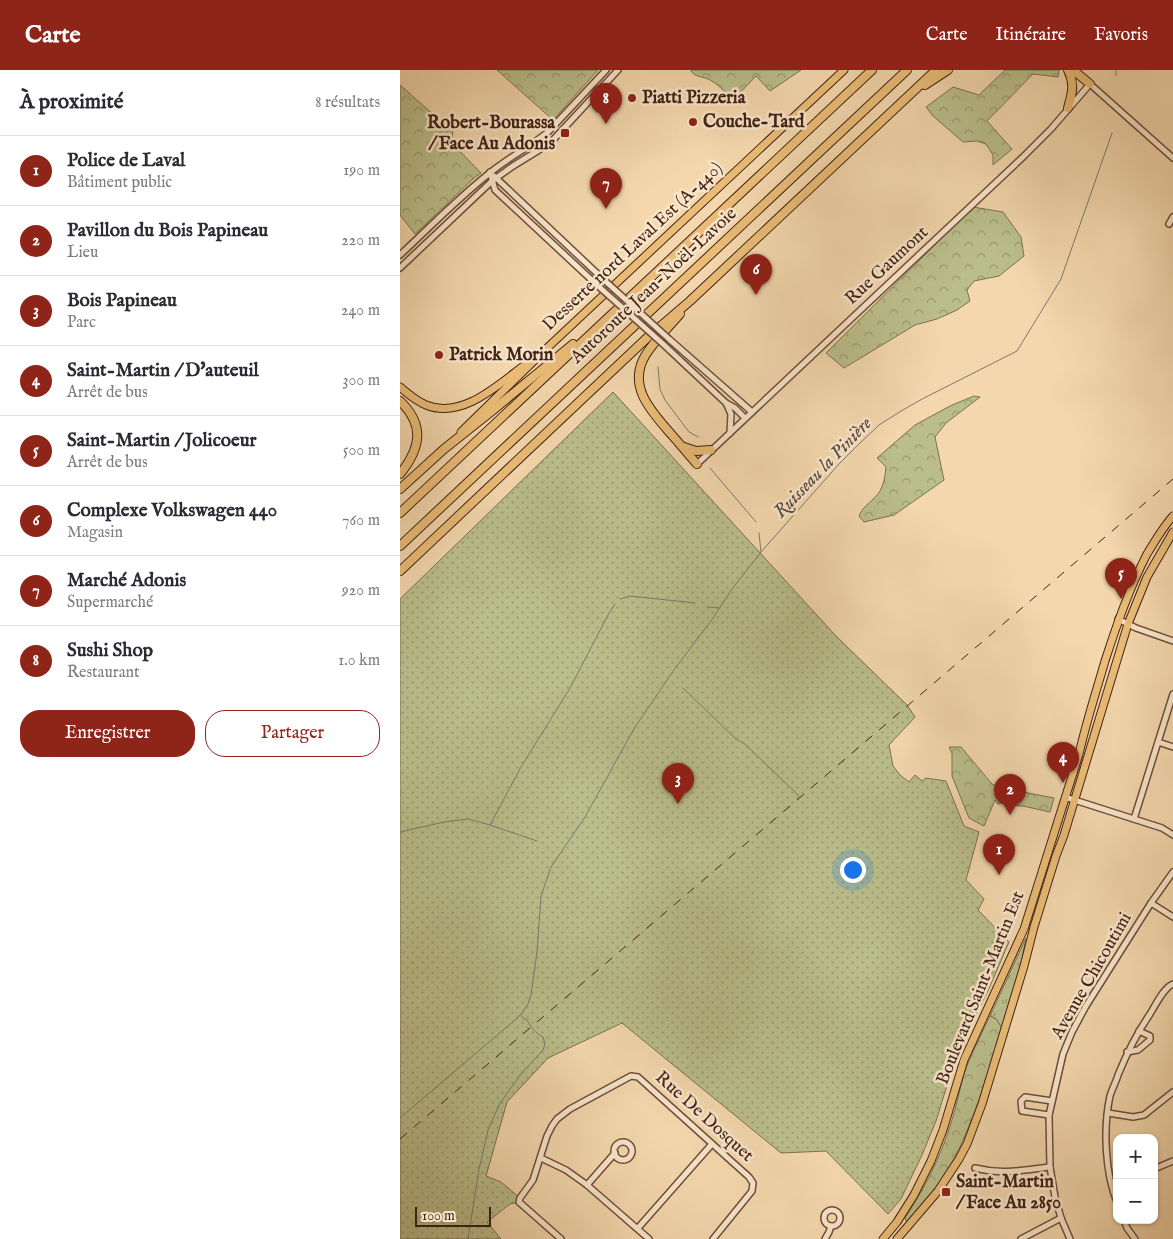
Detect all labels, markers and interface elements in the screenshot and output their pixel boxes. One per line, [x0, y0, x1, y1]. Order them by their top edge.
text: Carte [25, 20, 81, 51]
text: Carte [926, 24, 968, 47]
text: Itinéraire [996, 24, 1066, 47]
text: Favoris [1094, 24, 1148, 47]
pin: 8 [590, 83, 622, 124]
place label: Piatti Pizzeria [642, 87, 747, 110]
text: À proximité [20, 89, 123, 116]
marker: Piatti Pizzeria [626, 92, 638, 104]
text: 8 résultats [315, 93, 380, 113]
place label: Couche-Tard [703, 111, 805, 134]
place label: Robert-Bourassa / Face Au Adonis [427, 112, 556, 156]
marker: Couche-Tard [687, 116, 699, 128]
marker: Robert-Bourassa / Face Au Adonis [559, 127, 571, 139]
text: Police de Laval [67, 149, 185, 173]
street label: Desserte nord Laval Est (A-440) [538, 157, 728, 337]
text: 1 [33, 161, 39, 181]
text: 190 m [343, 161, 380, 181]
pin: 7 [590, 168, 622, 209]
text: Bâtiment public [67, 173, 172, 193]
street label: Autoroute Jean-Noël-Lavoie [565, 203, 742, 370]
text: Pavillon du Bois Papineau [67, 219, 268, 243]
street label: Rue Gaumont [840, 222, 934, 310]
text: 2 [32, 231, 40, 251]
text: 220 m [341, 231, 380, 251]
text: Lieu [67, 243, 98, 263]
pin: 6 [740, 254, 772, 295]
text: Bois Papineau [67, 289, 177, 313]
text: 3 [33, 301, 39, 321]
text: 240 m [341, 301, 380, 321]
text: Parc [67, 313, 96, 333]
place label: Patrick Morin [449, 344, 554, 367]
marker: Patrick Morin [433, 349, 445, 361]
text: Saint-Martin / D'auteuil [67, 359, 259, 383]
text: 4 [32, 371, 40, 391]
text: 300 m [342, 371, 380, 391]
text: Arrêt de bus [67, 383, 148, 403]
water label: Ruisseau la Pinière [769, 412, 878, 524]
text: Saint-Martin / Jolicoeur [67, 429, 257, 453]
text: 5 [33, 441, 39, 461]
text: 500 m [343, 441, 380, 461]
text: Arrêt de bus [67, 453, 148, 473]
text: Complexe Volkswagen 440 [67, 499, 277, 523]
text: 6 [33, 511, 39, 531]
text: 760 m [342, 511, 380, 531]
text: Magasin [67, 523, 123, 543]
pin: 5 [1105, 558, 1137, 599]
text: Marché Adonis [67, 569, 186, 593]
text: 7 [32, 581, 40, 601]
text: 920 m [342, 581, 380, 601]
text: Supermarché [67, 593, 153, 613]
text: Sushi Shop [67, 639, 153, 663]
text: 8 [33, 651, 39, 671]
text: 1.0 km [338, 651, 380, 671]
text: Restaurant [67, 663, 140, 683]
button: Enregistrer [20, 710, 195, 757]
button: Partager [205, 710, 380, 757]
pin: 4 [1047, 742, 1079, 783]
pin: 3 [662, 763, 694, 804]
pin: 2 [994, 774, 1026, 815]
pin: 1 [983, 834, 1015, 875]
your location [840, 857, 866, 883]
street label: Boulevard Saint-Martin Est [932, 888, 1030, 1088]
street label: Avenue Chicoutimi [1046, 908, 1138, 1044]
street label: Rue De Dosquet [650, 1067, 758, 1167]
map controls [1113, 1134, 1158, 1224]
button: + [1113, 1134, 1158, 1179]
place label: Saint-Martin / Face Au 2850 [955, 1171, 1061, 1215]
button: − [1113, 1179, 1158, 1224]
marker: Saint-Martin / Face Au 2850 [940, 1186, 952, 1198]
scale bar [415, 1204, 491, 1227]
text: 100 m [422, 1207, 455, 1225]

